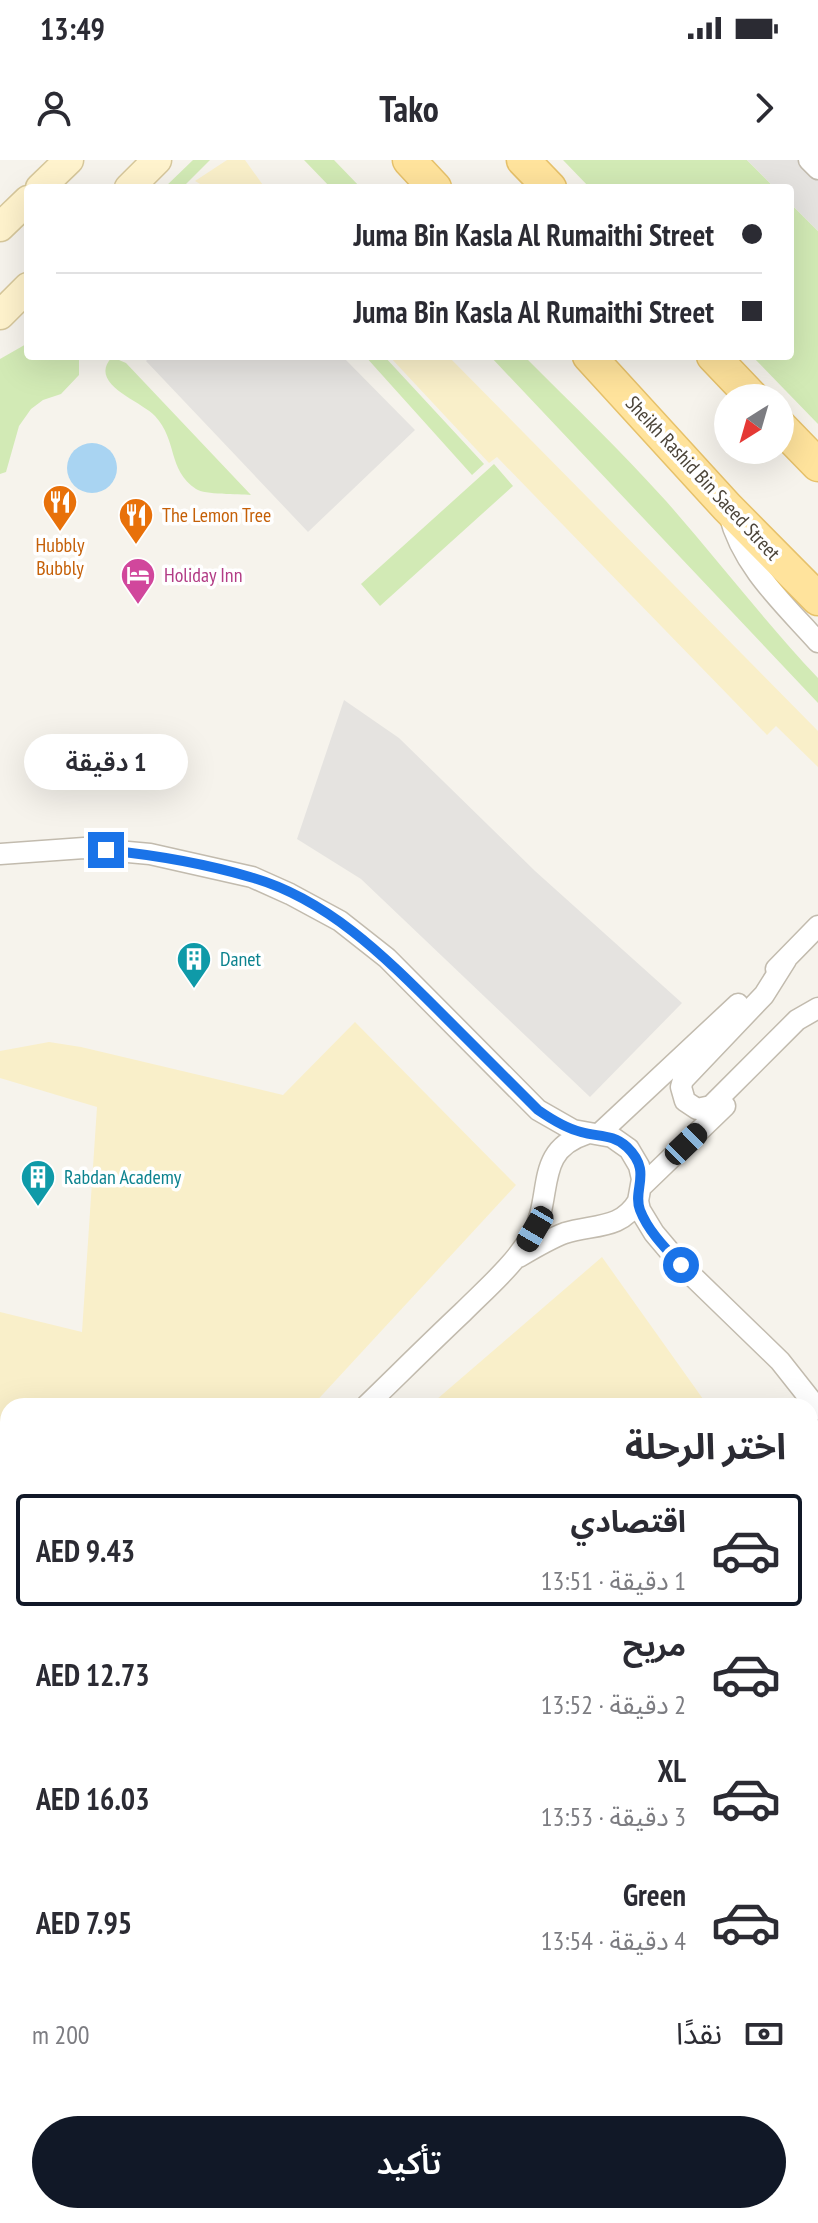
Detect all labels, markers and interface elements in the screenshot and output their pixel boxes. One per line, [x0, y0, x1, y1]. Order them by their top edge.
text: 13:49 [40, 9, 105, 48]
text: Tako [379, 85, 439, 132]
icon: person [32, 86, 76, 130]
icon: forward [742, 86, 786, 130]
text: Juma Bin Kasla Al Rumaithi Street [353, 215, 714, 254]
text: Juma Bin Kasla Al Rumaithi Street [353, 292, 714, 331]
north arrow [714, 384, 794, 464]
map controls [714, 384, 794, 464]
street label: Sheikh Rashid Bin Saeed Street [620, 390, 786, 566]
restaurant icon: Hubbly Bubbly [41, 483, 79, 533]
restaurant icon: The Lemon Tree [117, 496, 155, 546]
place label: The Lemon Tree [162, 502, 271, 528]
place label: Hubbly Bubbly [36, 532, 85, 581]
hotel icon: Holiday Inn [119, 556, 157, 606]
place label: Holiday Inn [164, 562, 242, 588]
callout: 1 دقيقة [24, 734, 188, 790]
text: 1 دقيقة [66, 745, 146, 778]
route end [88, 832, 124, 868]
building icon: Danet [175, 940, 213, 990]
place label: Danet [220, 946, 262, 972]
car [660, 1119, 712, 1169]
building icon: Rabdan Academy [19, 1158, 57, 1208]
place label: Rabdan Academy [64, 1164, 182, 1190]
car [513, 1202, 557, 1256]
route start [663, 1247, 699, 1283]
text: اختر الرحلة [625, 1422, 786, 1469]
text: اقتصادي [571, 1501, 686, 1540]
icon: car [710, 1514, 782, 1586]
text: AED 9.43 [36, 1531, 135, 1570]
text: 1 دقيقة · 13:51 [541, 1564, 686, 1597]
text: مريح [623, 1625, 686, 1664]
icon: car [710, 1638, 782, 1710]
text: AED 12.73 [36, 1655, 150, 1694]
text: 2 دقيقة · 13:52 [541, 1688, 686, 1721]
text: XL [657, 1751, 686, 1790]
icon: car [710, 1762, 782, 1834]
text: AED 16.03 [36, 1779, 150, 1818]
text: 3 دقيقة · 13:53 [541, 1800, 686, 1833]
text: Green [623, 1875, 686, 1914]
icon: car [710, 1886, 782, 1958]
text: AED 7.95 [36, 1903, 132, 1942]
text: 4 دقيقة · 13:54 [541, 1924, 686, 1957]
icon: cash [742, 2012, 786, 2056]
text: نقدًا [676, 2013, 722, 2052]
text: 200 m [32, 2018, 90, 2051]
button: تأكيد [32, 2116, 786, 2208]

